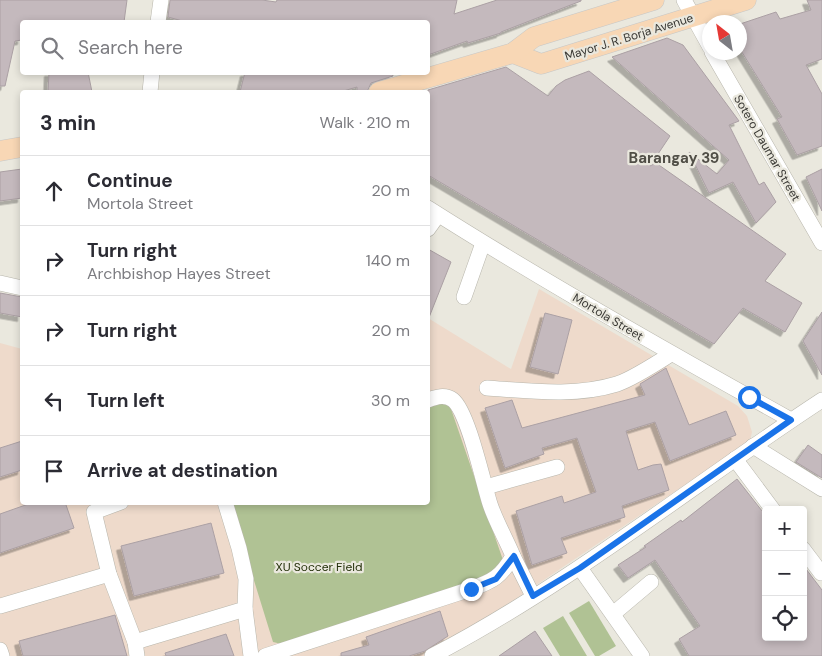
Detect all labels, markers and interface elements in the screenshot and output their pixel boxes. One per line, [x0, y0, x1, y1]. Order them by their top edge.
street label: Mayor J. R. Borja Avenue [563, 10, 695, 64]
north arrow [702, 15, 747, 60]
search box [20, 20, 430, 75]
icon: search [38, 34, 66, 62]
text: Search here [78, 35, 183, 60]
street label: Sotero Daumar Street [730, 92, 804, 204]
text: 3 min [40, 109, 96, 137]
text: Walk · 210 m [320, 112, 410, 133]
district label: Barangay 39 [629, 148, 719, 168]
text: Continue [87, 168, 173, 193]
icon: ahead [40, 177, 68, 205]
text: 20 m [371, 180, 410, 201]
text: Mortola Street [87, 193, 193, 214]
text: Turn right [87, 238, 177, 263]
icon: right [40, 247, 68, 275]
text: 140 m [366, 250, 410, 271]
text: Archbishop Hayes Street [87, 263, 271, 284]
street label: Mortola Street [570, 290, 647, 345]
icon: right [40, 317, 68, 345]
text: Turn right [87, 318, 177, 343]
text: 20 m [371, 320, 410, 341]
route start [738, 386, 761, 409]
icon: left [40, 387, 68, 415]
text: Turn left [87, 388, 165, 413]
text: 30 m [371, 390, 410, 411]
icon: arrive [40, 457, 68, 485]
text: Arrive at destination [87, 458, 278, 483]
map controls [762, 506, 807, 641]
button: + [762, 506, 807, 551]
button: − [762, 551, 807, 596]
park label: XU Soccer Field [276, 559, 362, 575]
route end [460, 578, 483, 601]
button: locate [762, 596, 807, 641]

